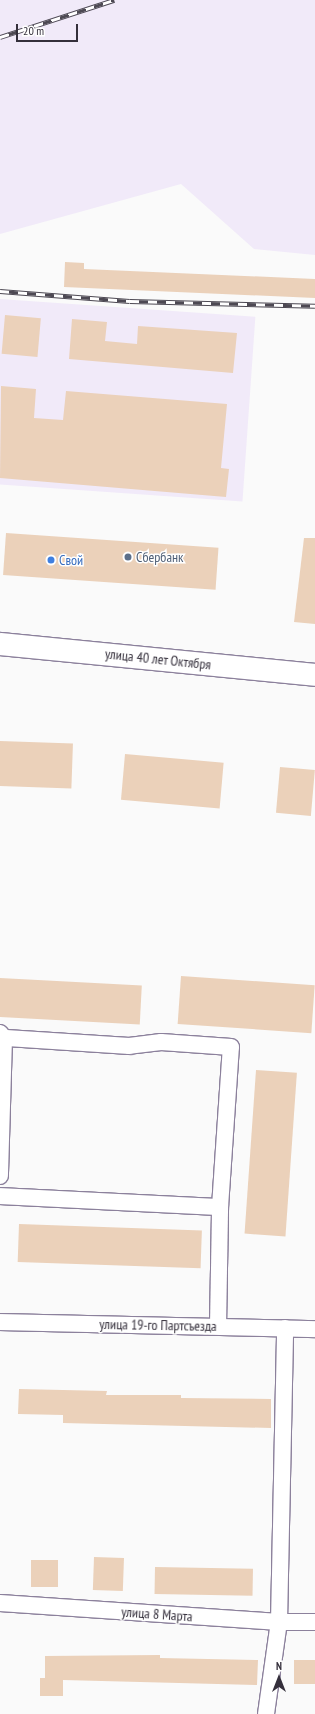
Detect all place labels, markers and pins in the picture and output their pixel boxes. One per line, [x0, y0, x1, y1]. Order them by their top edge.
place label: Сбербанк [136, 549, 183, 565]
place label: Свой [59, 552, 83, 568]
marker: Сбербанк [123, 552, 133, 562]
marker: Свой [46, 555, 56, 565]

